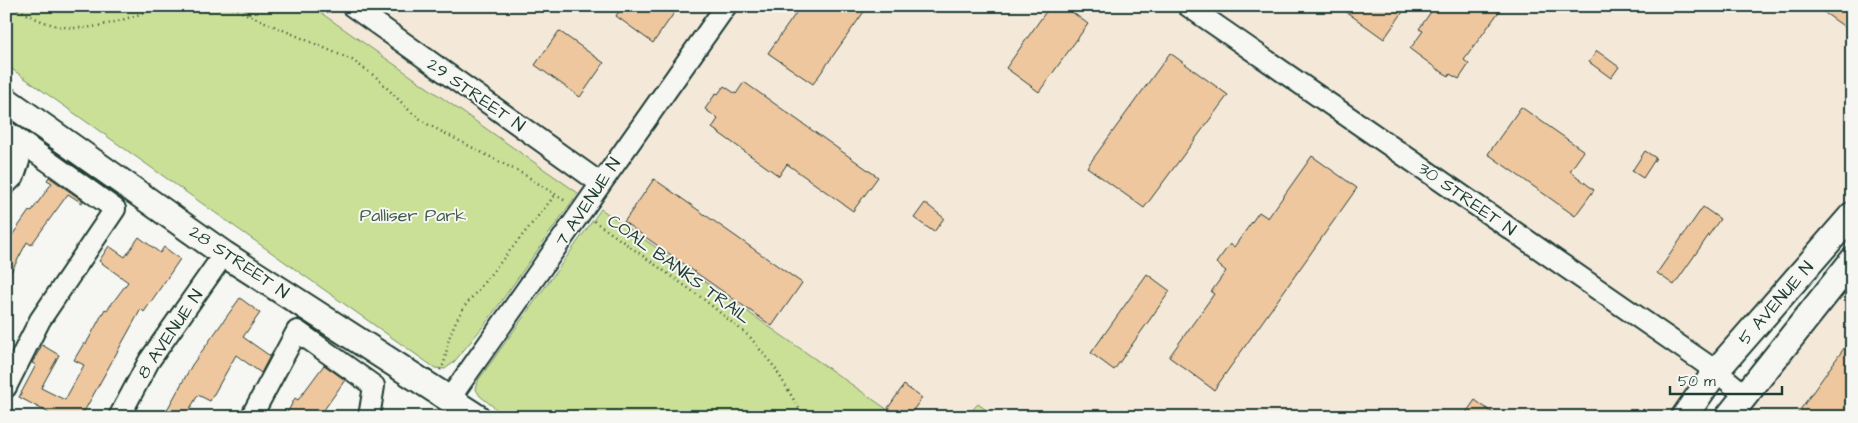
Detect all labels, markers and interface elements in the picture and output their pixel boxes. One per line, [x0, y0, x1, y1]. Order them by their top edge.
street label: 29 STREET N [422, 52, 530, 138]
street label: 7 AVENUE N [549, 153, 627, 251]
street label: 30 STREET N [1413, 156, 1521, 242]
park label: Palliser Park [360, 203, 466, 228]
street label: COAL BANKS TRAIL [602, 208, 756, 330]
street label: 28 STREET N [184, 219, 294, 305]
street label: 5 AVENUE N [1732, 256, 1820, 350]
street label: 8 AVENUE N [131, 284, 209, 384]
scale bar [1670, 363, 1783, 395]
text: 50 m [1678, 371, 1716, 392]

